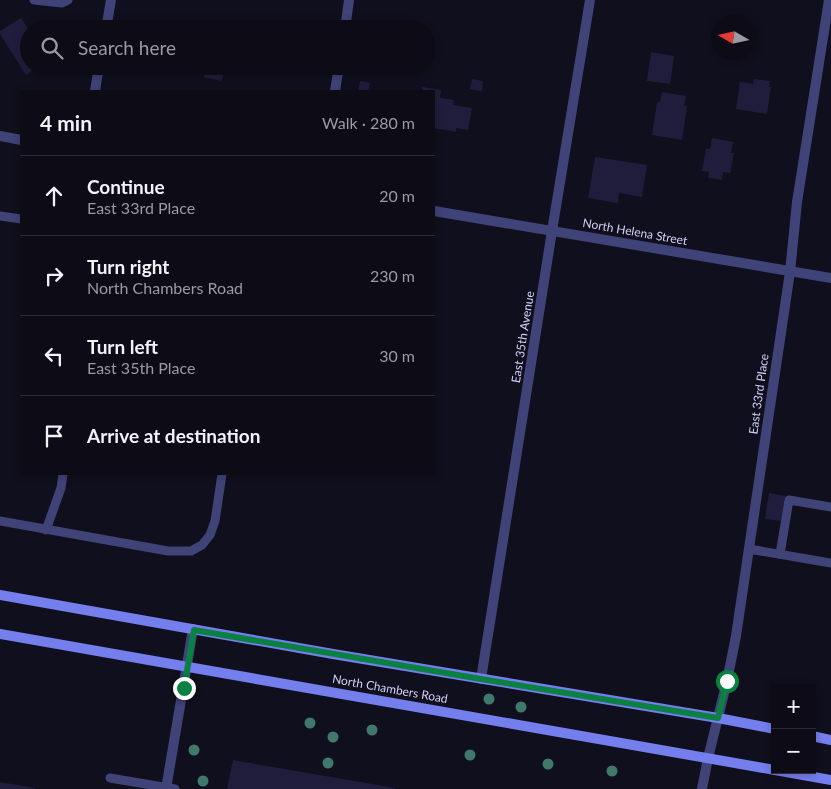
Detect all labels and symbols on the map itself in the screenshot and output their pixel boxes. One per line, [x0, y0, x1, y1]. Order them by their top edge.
north arrow [711, 15, 756, 60]
street label: North Helena Street [582, 215, 689, 248]
street label: East 35th Avenue [508, 290, 537, 384]
street label: East 33rd Place [745, 353, 772, 435]
route start [716, 670, 739, 693]
street label: North Chambers Road [331, 671, 449, 706]
route end [173, 677, 196, 700]

